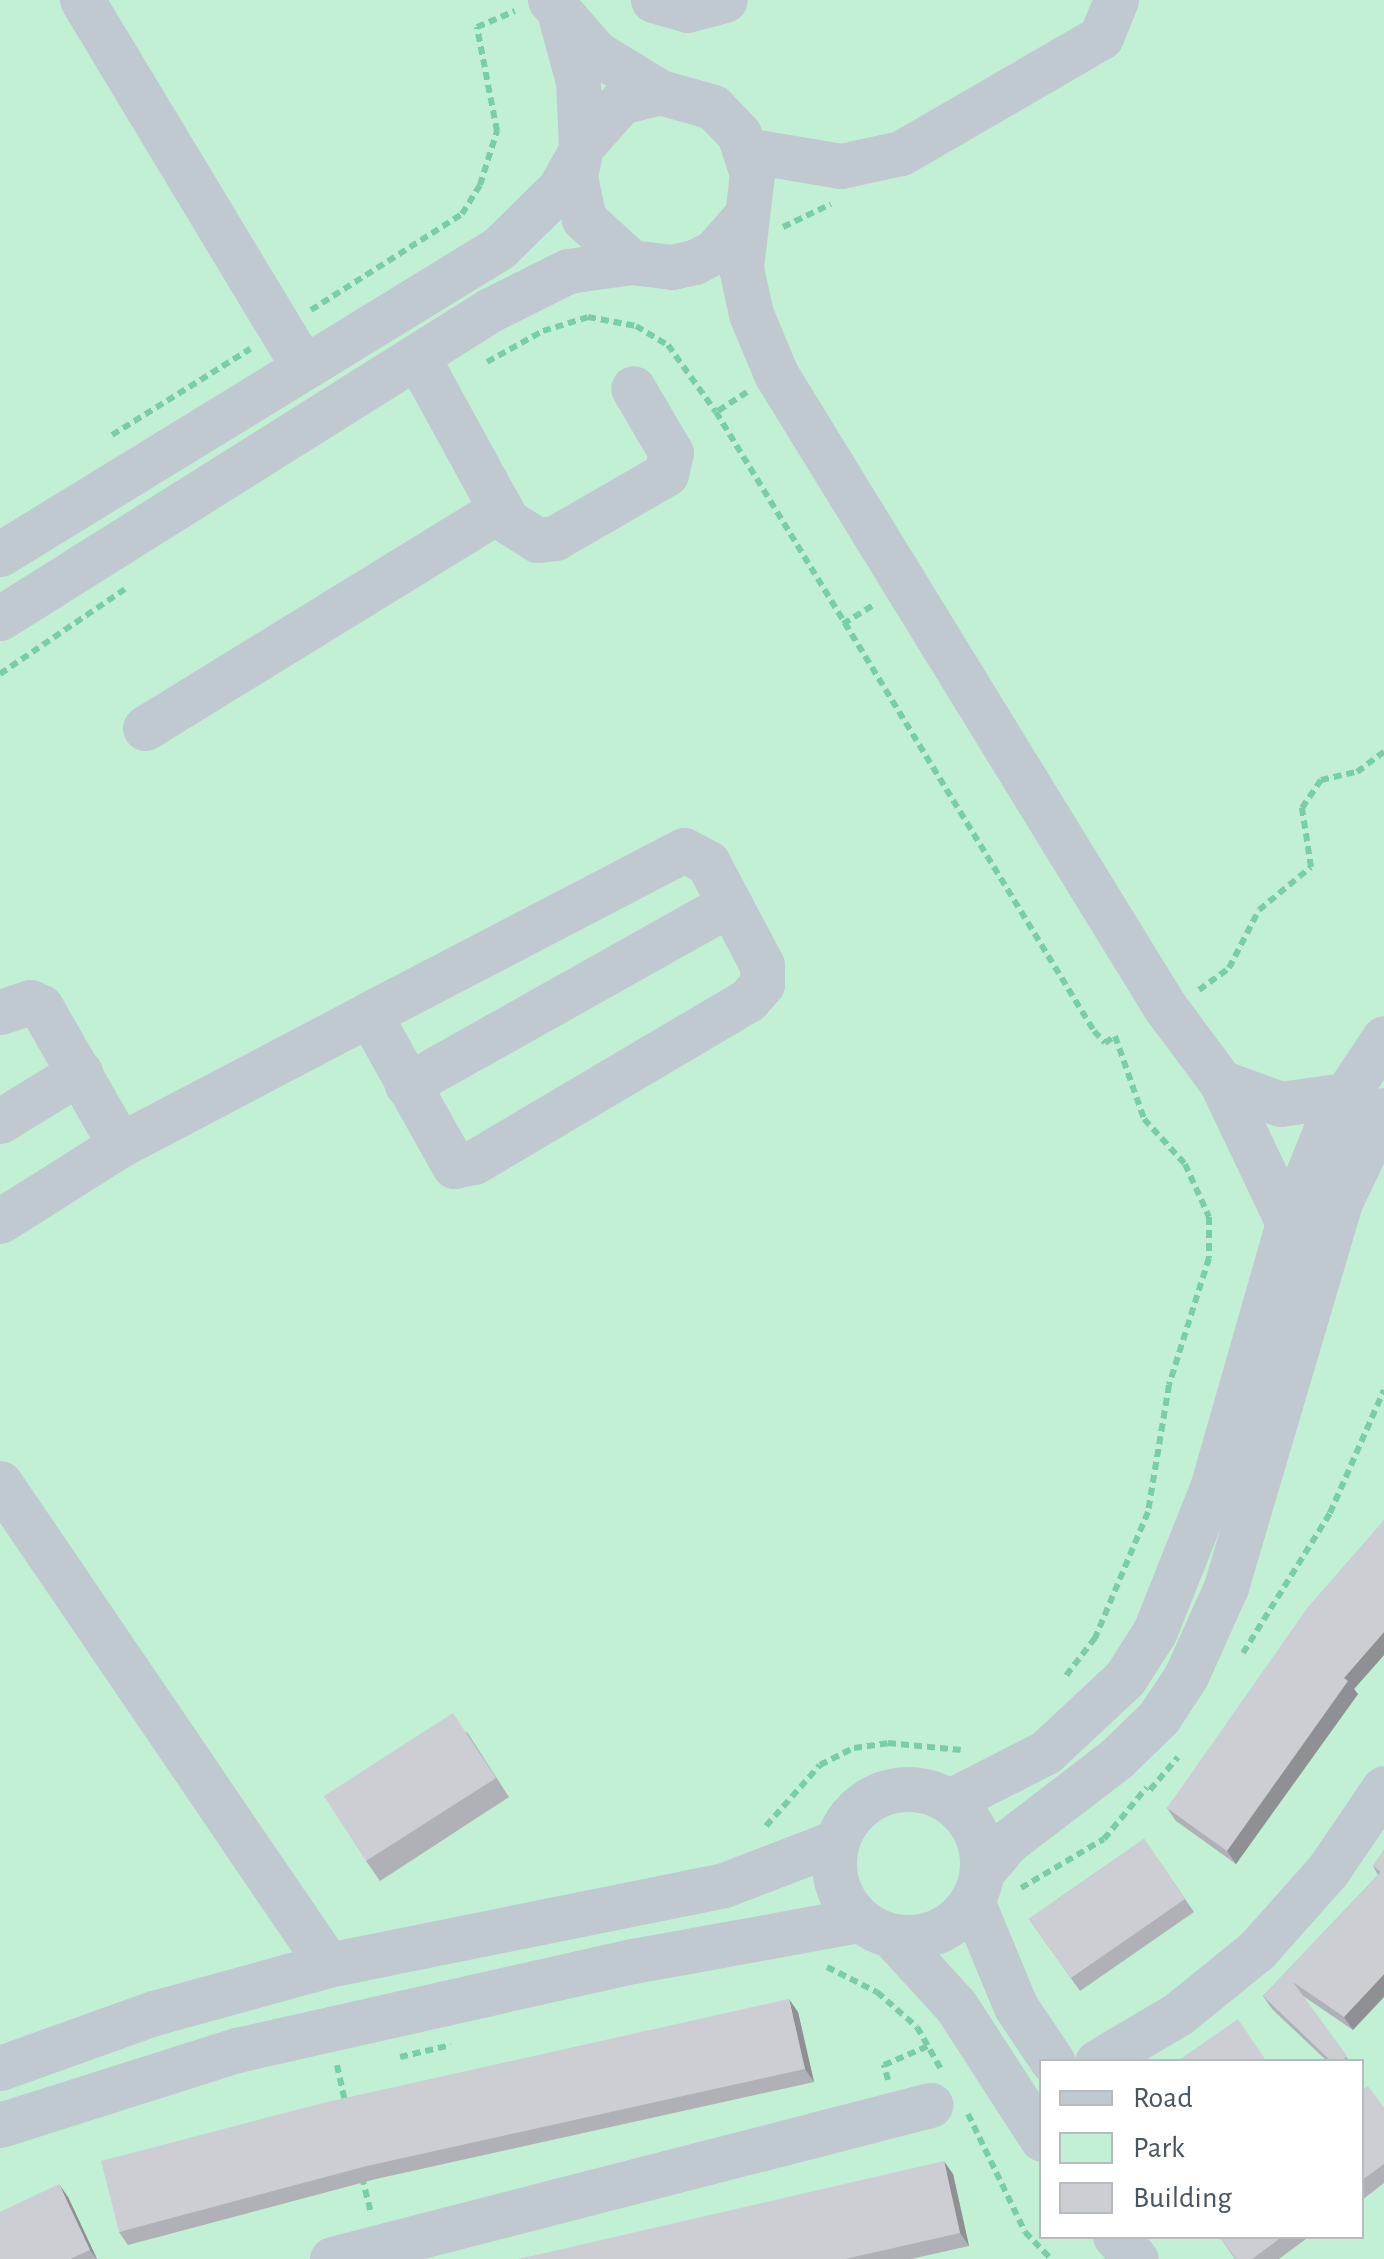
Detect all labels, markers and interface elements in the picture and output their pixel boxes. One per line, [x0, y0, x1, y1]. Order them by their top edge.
legend [1039, 2059, 1364, 2239]
text: Road [1133, 2083, 1193, 2113]
text: Park [1133, 2133, 1185, 2163]
text: Building [1133, 2183, 1232, 2213]

